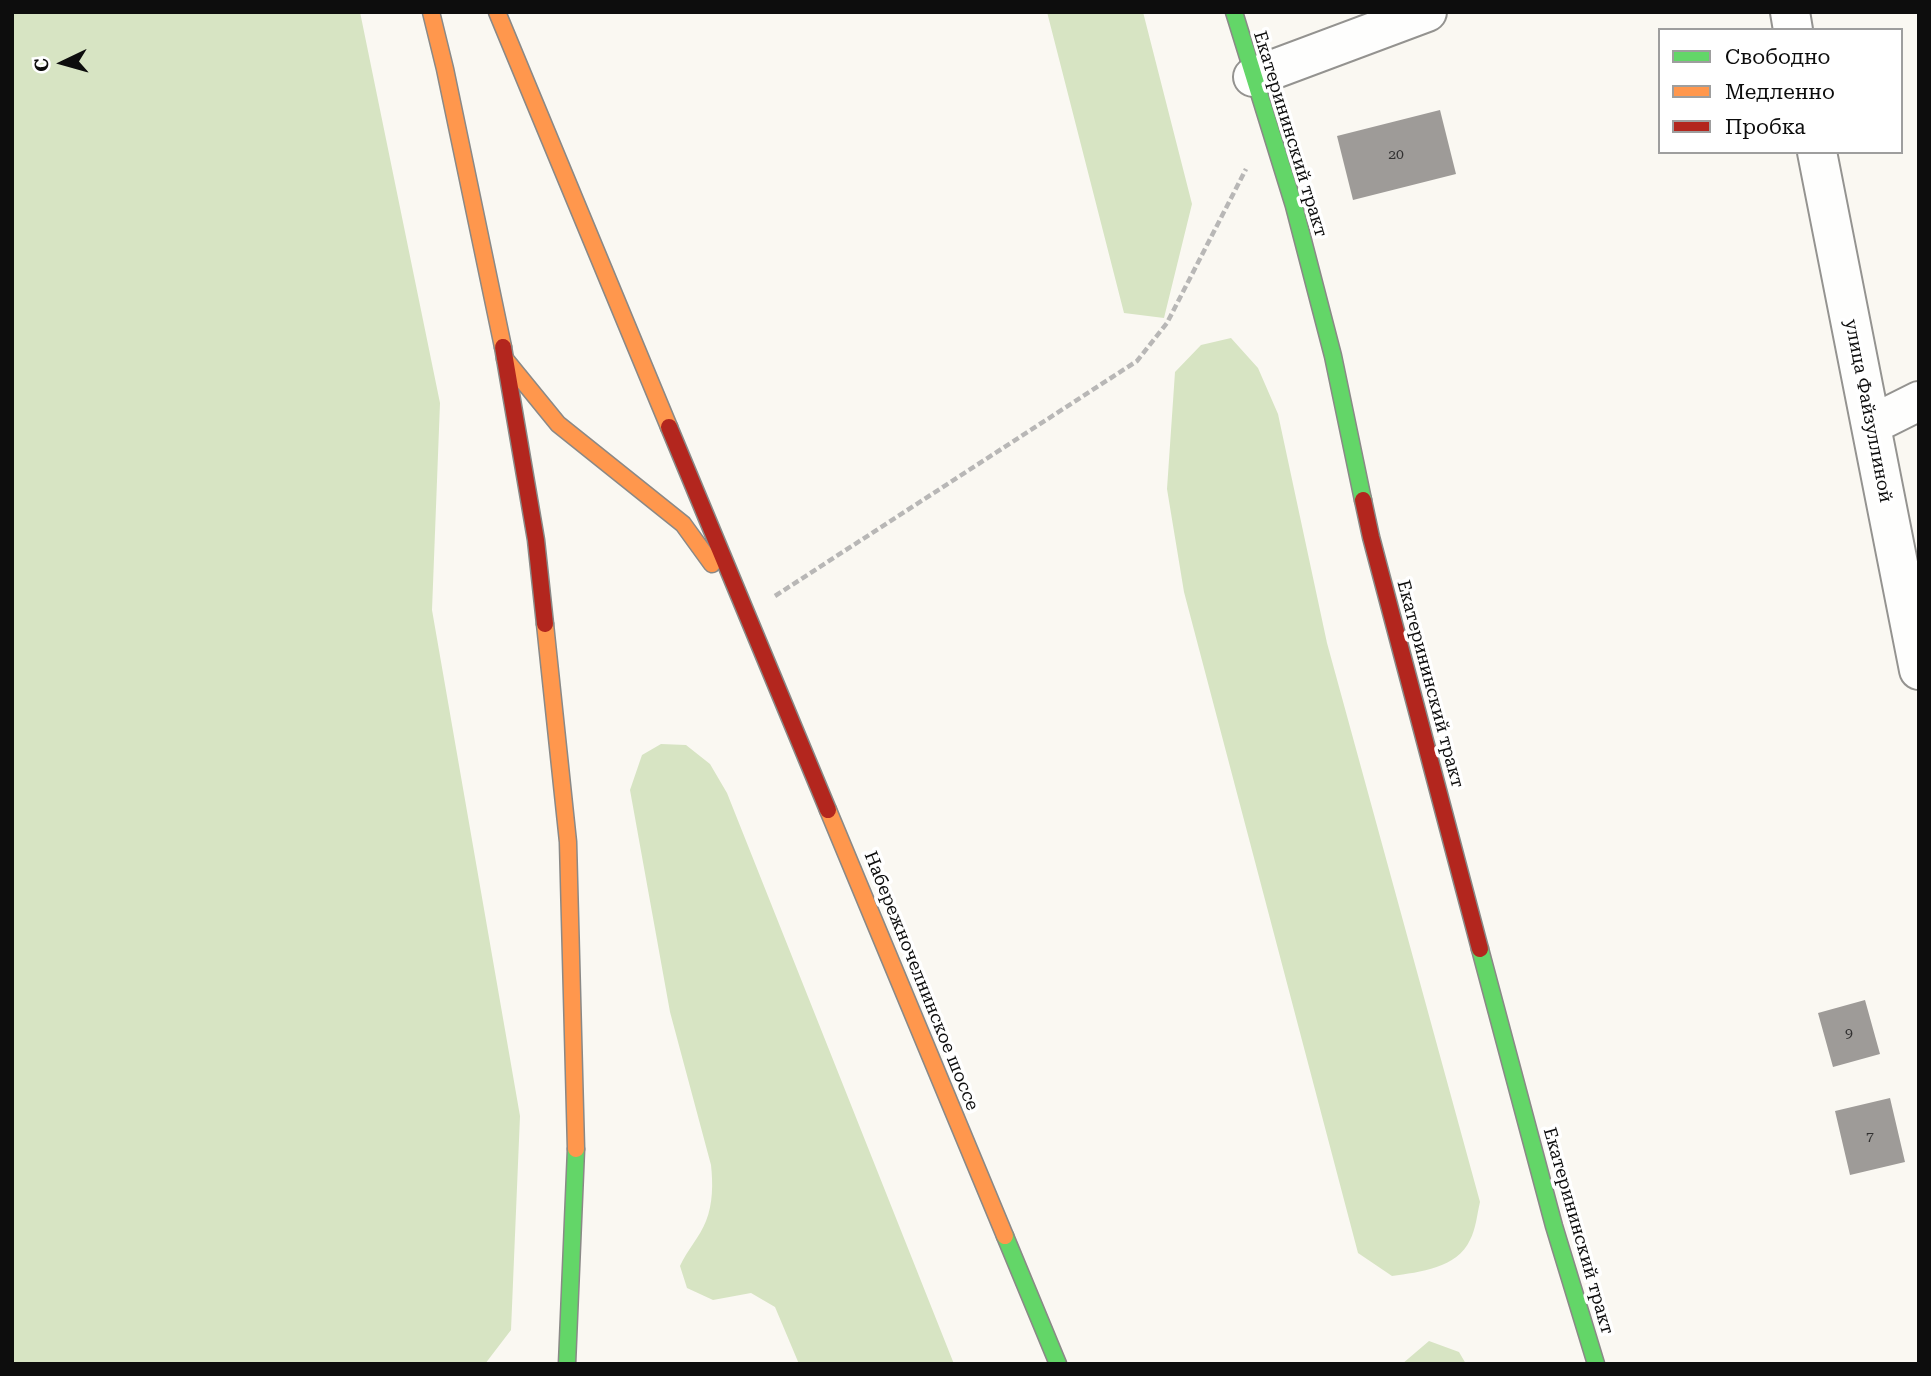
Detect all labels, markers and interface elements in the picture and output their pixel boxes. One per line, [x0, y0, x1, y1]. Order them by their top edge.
north arrow [28, 28, 98, 98]
street label: Екатерининский тракт [1248, 28, 1332, 240]
legend [1658, 28, 1903, 154]
text: Свободно [1725, 45, 1831, 69]
text: С [30, 57, 54, 73]
text: Медленно [1725, 80, 1835, 104]
text: Пробка [1725, 115, 1806, 139]
house number: 20 [1388, 147, 1404, 163]
street label: улица Файзуллиной [1840, 318, 1896, 504]
street label: Екатерининский тракт [1392, 578, 1468, 790]
street label: Набережночелнинское шоссе [859, 848, 983, 1114]
house number: 9 [1845, 1026, 1853, 1042]
street label: Екатерининский тракт [1538, 1125, 1618, 1337]
house number: 7 [1866, 1129, 1874, 1145]

